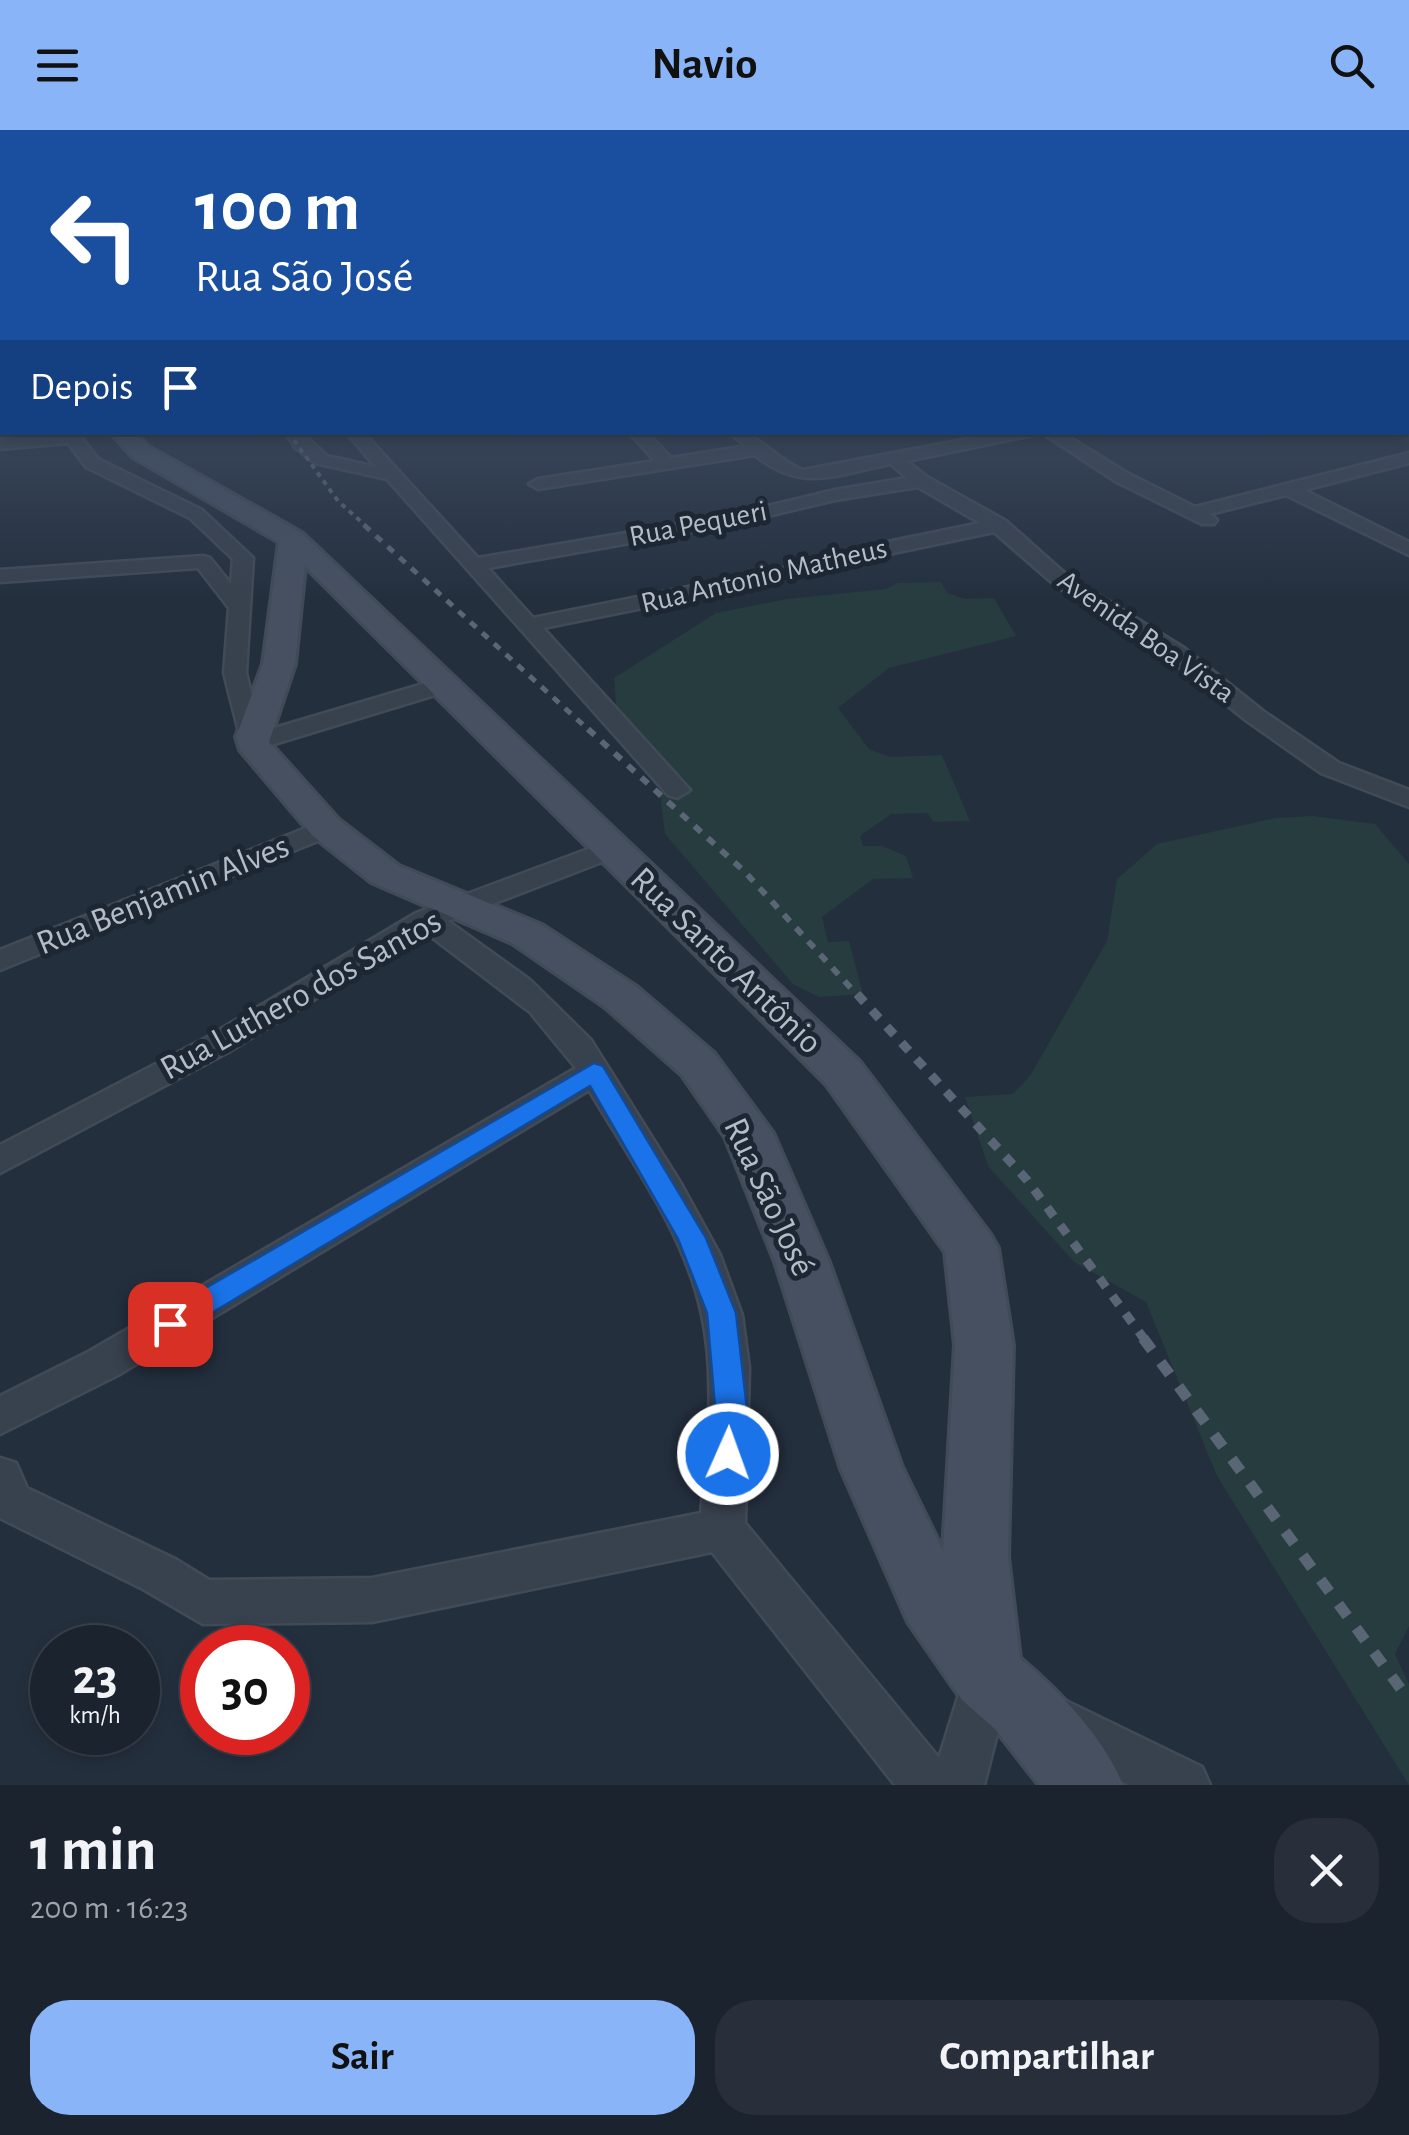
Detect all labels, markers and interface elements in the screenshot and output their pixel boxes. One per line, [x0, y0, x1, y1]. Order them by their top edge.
icon: menu [30, 38, 85, 93]
icon: search [1324, 38, 1379, 93]
text: Navio [652, 42, 757, 87]
icon: left [30, 170, 160, 300]
text: 100 m [195, 173, 360, 243]
text: Rua São José [195, 255, 413, 300]
icon: arrive [153, 360, 208, 415]
text: Depois [30, 369, 133, 407]
street label: Rua Pequeri [627, 496, 769, 552]
street label: Rua Antonio Matheus [638, 533, 890, 619]
street label: Avenida Boa Vista [1052, 565, 1240, 709]
street label: Rua Benjamin Alves [32, 828, 294, 962]
street label: Rua Santo Antônio [624, 861, 828, 1061]
street label: Rua Luthero dos Santos [155, 903, 447, 1087]
street label: Rua São José [717, 1113, 821, 1281]
pin [128, 1282, 213, 1367]
icon: arrive [143, 1297, 198, 1352]
position arrow [676, 1402, 780, 1506]
speed limit sign: 30 [180, 1625, 310, 1755]
text: 23 [72, 1653, 118, 1703]
text: km/h [69, 1703, 121, 1728]
button: close [1274, 1818, 1379, 1923]
text: 1 min [30, 1821, 156, 1881]
text: 200 m · 16:23 [30, 1892, 188, 1924]
button: Sair [30, 2000, 695, 2115]
button: Compartilhar [715, 2000, 1379, 2115]

